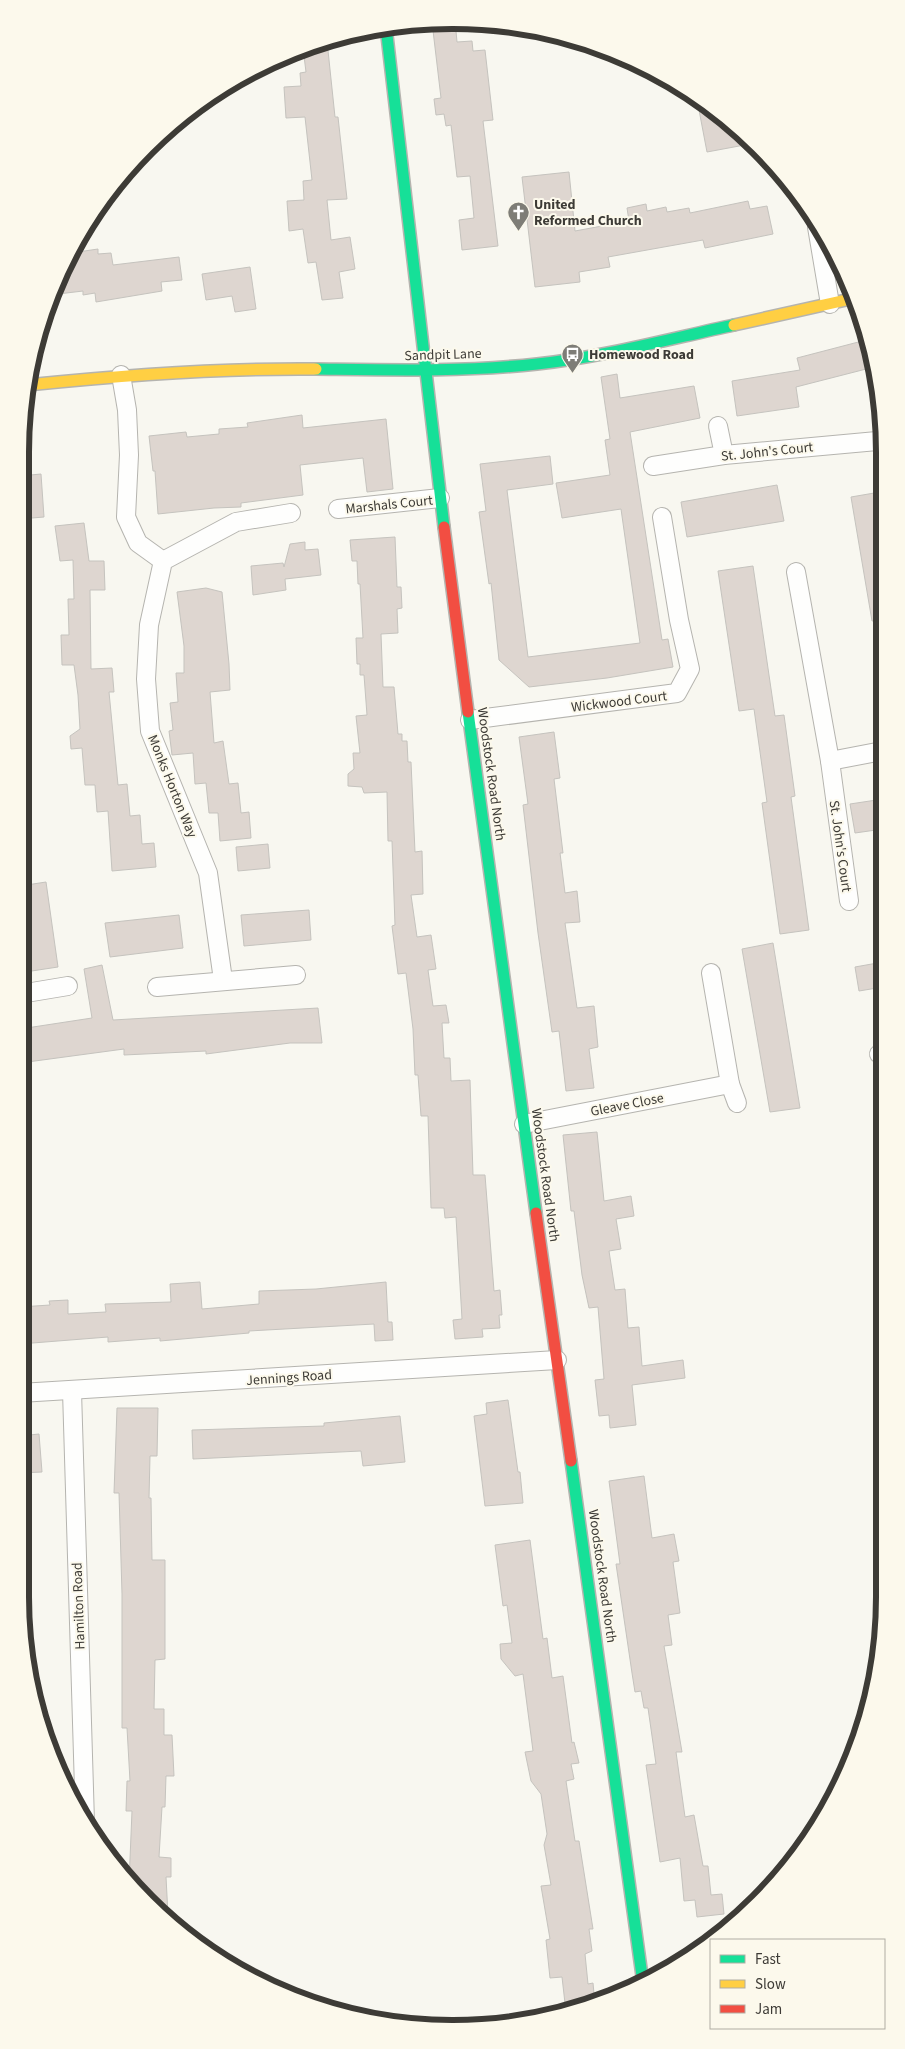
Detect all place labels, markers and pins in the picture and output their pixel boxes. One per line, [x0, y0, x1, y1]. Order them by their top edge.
place label: United Reformed Church [534, 195, 642, 231]
church icon: United Reformed Church [506, 200, 530, 231]
bus stop icon: Homewood Road [561, 342, 585, 373]
place label: Homewood Road [589, 345, 694, 365]

